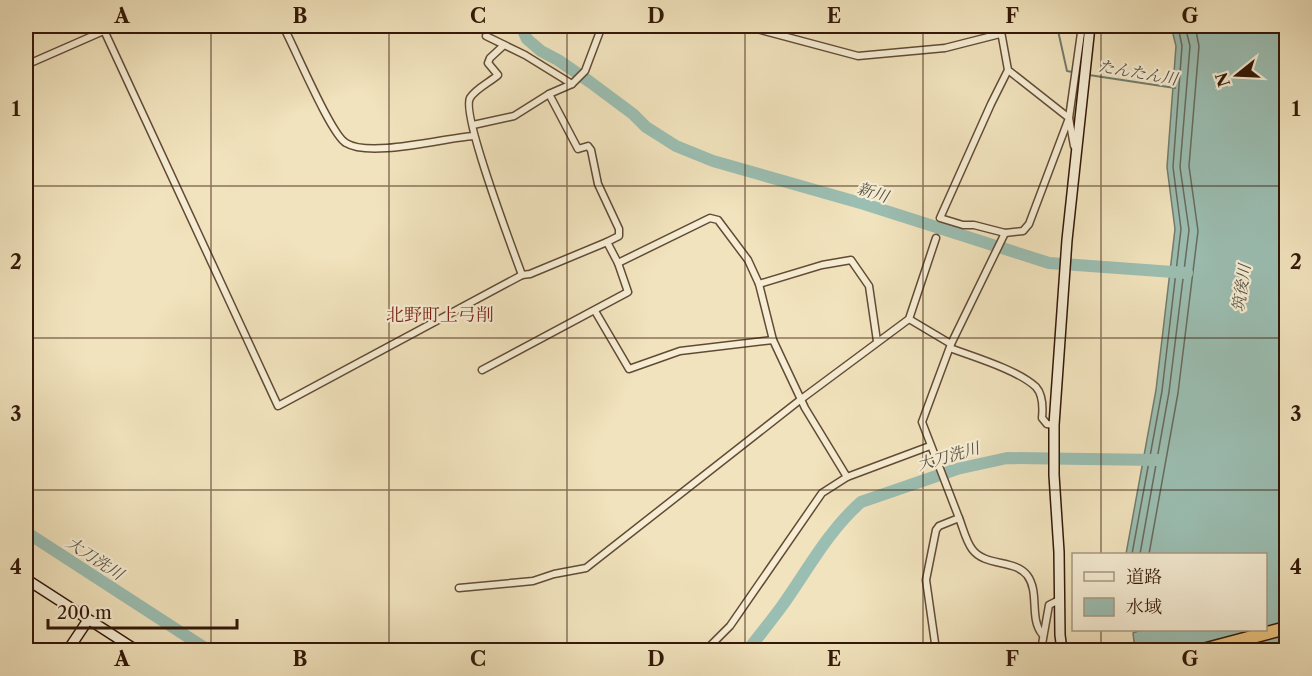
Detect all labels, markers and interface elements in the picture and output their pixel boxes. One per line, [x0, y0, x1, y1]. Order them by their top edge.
text: A [113, 4, 130, 28]
text: B [293, 4, 308, 28]
text: C [470, 4, 486, 28]
text: D [647, 4, 665, 28]
text: E [827, 4, 841, 28]
text: F [1005, 4, 1019, 28]
text: G [1182, 4, 1199, 28]
north arrow [1207, 45, 1267, 105]
water label: たんたん川 [1097, 55, 1181, 89]
text: N [1211, 70, 1234, 89]
text: 1 [12, 97, 21, 121]
text: 1 [1292, 97, 1301, 121]
water label: 新川 [855, 178, 893, 207]
text: 2 [10, 250, 22, 274]
text: 2 [1290, 250, 1302, 274]
water label: 筑後川 [1228, 261, 1255, 313]
district label: 北野町上弓削 [386, 304, 494, 326]
text: 3 [10, 402, 22, 426]
text: 3 [1290, 402, 1302, 426]
water label: 大刀洗川 [914, 437, 983, 474]
water label: 大刀洗川 [63, 532, 129, 585]
legend [1072, 553, 1267, 631]
text: 4 [10, 555, 22, 579]
text: 4 [1290, 555, 1302, 579]
text: 道路 [1126, 566, 1162, 588]
scale bar [48, 592, 237, 630]
text: 水域 [1126, 596, 1162, 618]
text: 200 m [57, 602, 112, 624]
text: A [113, 647, 130, 671]
text: B [293, 647, 308, 671]
text: C [470, 647, 486, 671]
text: D [647, 647, 665, 671]
text: E [827, 647, 841, 671]
text: F [1005, 647, 1019, 671]
text: G [1182, 647, 1199, 671]

